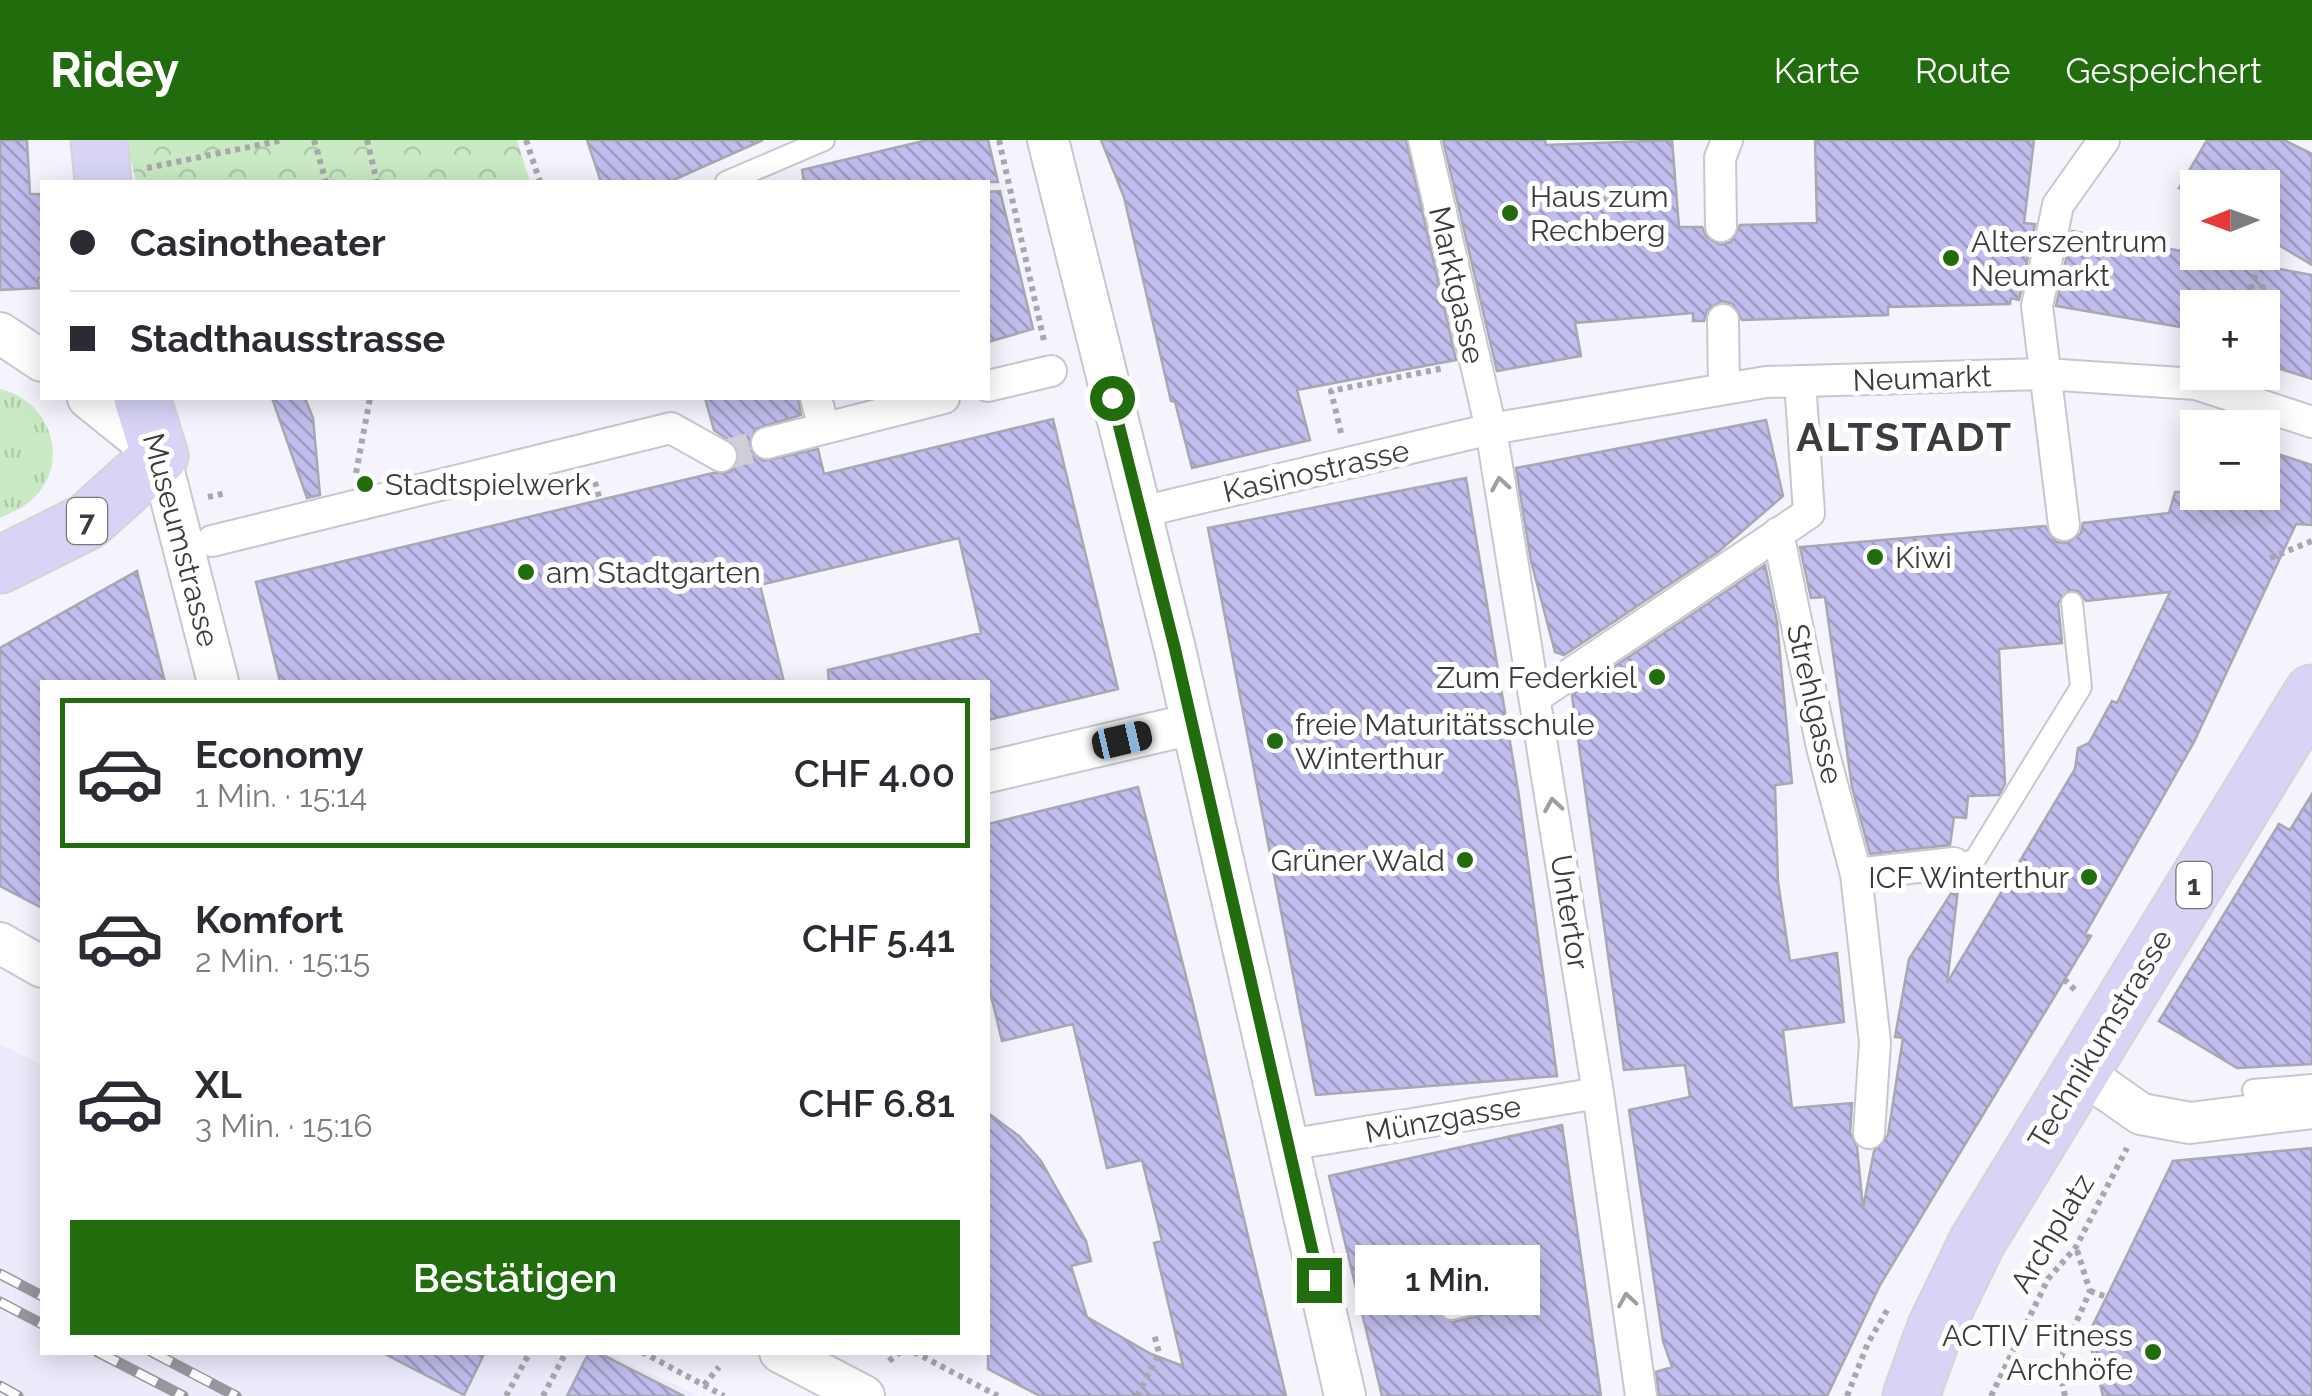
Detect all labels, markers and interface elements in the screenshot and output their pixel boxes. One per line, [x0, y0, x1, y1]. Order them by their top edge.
text: Ridey [50, 42, 179, 98]
text: Karte [1774, 50, 1860, 91]
text: Route [1915, 50, 2011, 91]
text: Gespeichert [2066, 50, 2262, 91]
north arrow [2180, 170, 2280, 270]
map controls [2180, 170, 2280, 510]
place label: Haus zum Rechberg [1530, 179, 1668, 248]
marker: Haus zum Rechberg [1499, 202, 1521, 224]
street label: Marktgasse [1422, 203, 1492, 367]
text: Casinotheater [130, 220, 386, 265]
place label: Alterszentrum Neumarkt [1971, 224, 2167, 293]
marker: Alterszentrum Neumarkt [1940, 247, 1962, 269]
button: + [2180, 290, 2280, 390]
text: Stadthausstrasse [130, 316, 445, 361]
street label: Neumarkt [1852, 358, 1992, 398]
route start [1090, 376, 1135, 421]
button: − [2180, 410, 2280, 510]
district label: ALTSTADT [1796, 413, 2014, 460]
street label: Museumstrasse [136, 429, 226, 651]
street label: Kasinostrasse [1220, 433, 1412, 509]
place label: Stadtspielwerk [385, 467, 591, 502]
marker: Stadtspielwerk [354, 473, 376, 495]
one-way arrow [1490, 476, 1511, 493]
road number: 7 [67, 498, 107, 544]
place label: Kiwi [1895, 540, 1952, 575]
marker: Kiwi [1864, 546, 1886, 568]
place label: am Stadtgarten [546, 555, 761, 590]
marker: am Stadtgarten [515, 561, 537, 583]
street label: Strehlgasse [1780, 621, 1850, 787]
place label: Zum Federkiel [1436, 660, 1638, 695]
marker: Zum Federkiel [1646, 666, 1668, 688]
place label: freie Maturitätsschule Winterthur [1295, 707, 1595, 776]
car [1089, 719, 1155, 761]
icon: car [75, 728, 165, 818]
marker: freie Maturitätsschule Winterthur [1264, 730, 1286, 752]
text: Economy [195, 732, 364, 777]
text: CHF 4.00 [794, 751, 955, 796]
text: 1 Min. · 15:14 [195, 777, 367, 814]
one-way arrow [1543, 797, 1564, 813]
place label: Grüner Wald [1271, 843, 1445, 878]
marker: Grüner Wald [1454, 849, 1476, 871]
street label: Untertor [1544, 852, 1596, 972]
place label: ICF Winterthur [1868, 860, 2069, 895]
road number: 1 [2176, 862, 2212, 908]
marker: ICF Winterthur [2078, 866, 2100, 888]
icon: car [75, 893, 165, 983]
text: Komfort [195, 897, 344, 942]
text: CHF 5.41 [802, 916, 955, 961]
street label: Technikumstrasse [2021, 923, 2179, 1155]
text: 2 Min. · 15:15 [195, 942, 370, 979]
icon: car [75, 1058, 165, 1148]
text: XL [195, 1062, 242, 1107]
text: CHF 6.81 [798, 1081, 955, 1126]
street label: Münzgasse [1362, 1088, 1524, 1150]
text: 3 Min. · 15:16 [195, 1107, 373, 1144]
street label: Archplatz [2003, 1167, 2101, 1299]
button: Bestätigen [70, 1220, 960, 1335]
callout: 1 Min. [1354, 1245, 1539, 1315]
route end [1297, 1258, 1342, 1303]
text: 1 Min. [1405, 1261, 1490, 1298]
one-way arrow [1617, 1291, 1638, 1308]
place label: ACTIV Fitness Archhöfe [1942, 1318, 2133, 1387]
marker: ACTIV Fitness Archhöfe [2142, 1341, 2164, 1363]

